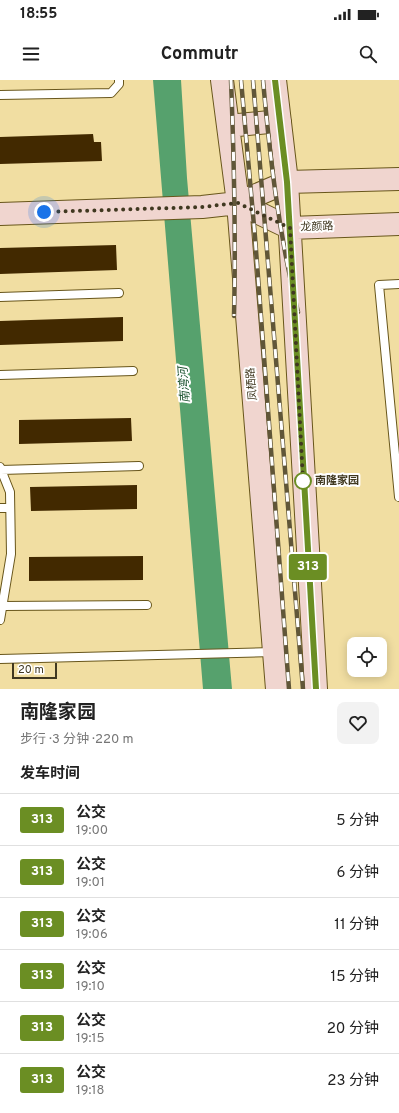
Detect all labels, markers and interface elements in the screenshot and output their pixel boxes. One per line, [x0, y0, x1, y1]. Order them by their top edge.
text: 18:55 [20, 5, 57, 24]
icon: menu [20, 43, 42, 65]
text: Commutr [161, 43, 238, 66]
icon: search [357, 43, 379, 65]
your location [34, 202, 54, 222]
street label: 龙颜路 [300, 219, 334, 235]
water label: 南湾河 [176, 364, 194, 404]
street label: 凤栖路 [244, 367, 260, 401]
marker: 南隆家园 [294, 472, 312, 490]
place label: 南隆家园 [315, 474, 359, 488]
line badge: 313 [285, 554, 331, 580]
text: 313 [297, 558, 319, 575]
map controls [347, 637, 387, 677]
button: locate [347, 637, 387, 677]
scale bar [12, 661, 57, 680]
text: 20 m [18, 663, 44, 677]
text: 南隆家园 [20, 701, 96, 725]
button: heart [337, 702, 379, 744]
text: 步行 · 3 分钟 · 220 m [20, 732, 133, 748]
text: 发车时间 [20, 765, 80, 784]
text: 公交 [76, 804, 106, 823]
text: 313 [31, 811, 53, 828]
text: 5 分钟 [336, 812, 379, 831]
text: 19:00 [76, 823, 108, 839]
text: 公交 [76, 856, 106, 875]
text: 313 [31, 863, 53, 880]
text: 6 分钟 [337, 864, 379, 883]
text: 19:01 [76, 875, 105, 891]
text: 公交 [76, 908, 106, 927]
text: 313 [31, 915, 53, 932]
text: 11 分钟 [334, 916, 379, 935]
text: 19:06 [76, 927, 108, 943]
text: 公交 [76, 960, 106, 979]
text: 313 [31, 967, 53, 984]
text: 15 分钟 [331, 968, 379, 987]
text: 19:10 [76, 979, 105, 995]
text: 公交 [76, 1012, 106, 1031]
text: 313 [31, 1019, 53, 1036]
text: 20 分钟 [327, 1020, 379, 1039]
text: 19:15 [76, 1031, 104, 1047]
text: 公交 [76, 1064, 106, 1083]
text: 313 [31, 1071, 53, 1088]
text: 23 分钟 [327, 1072, 379, 1091]
text: 19:18 [76, 1083, 104, 1099]

